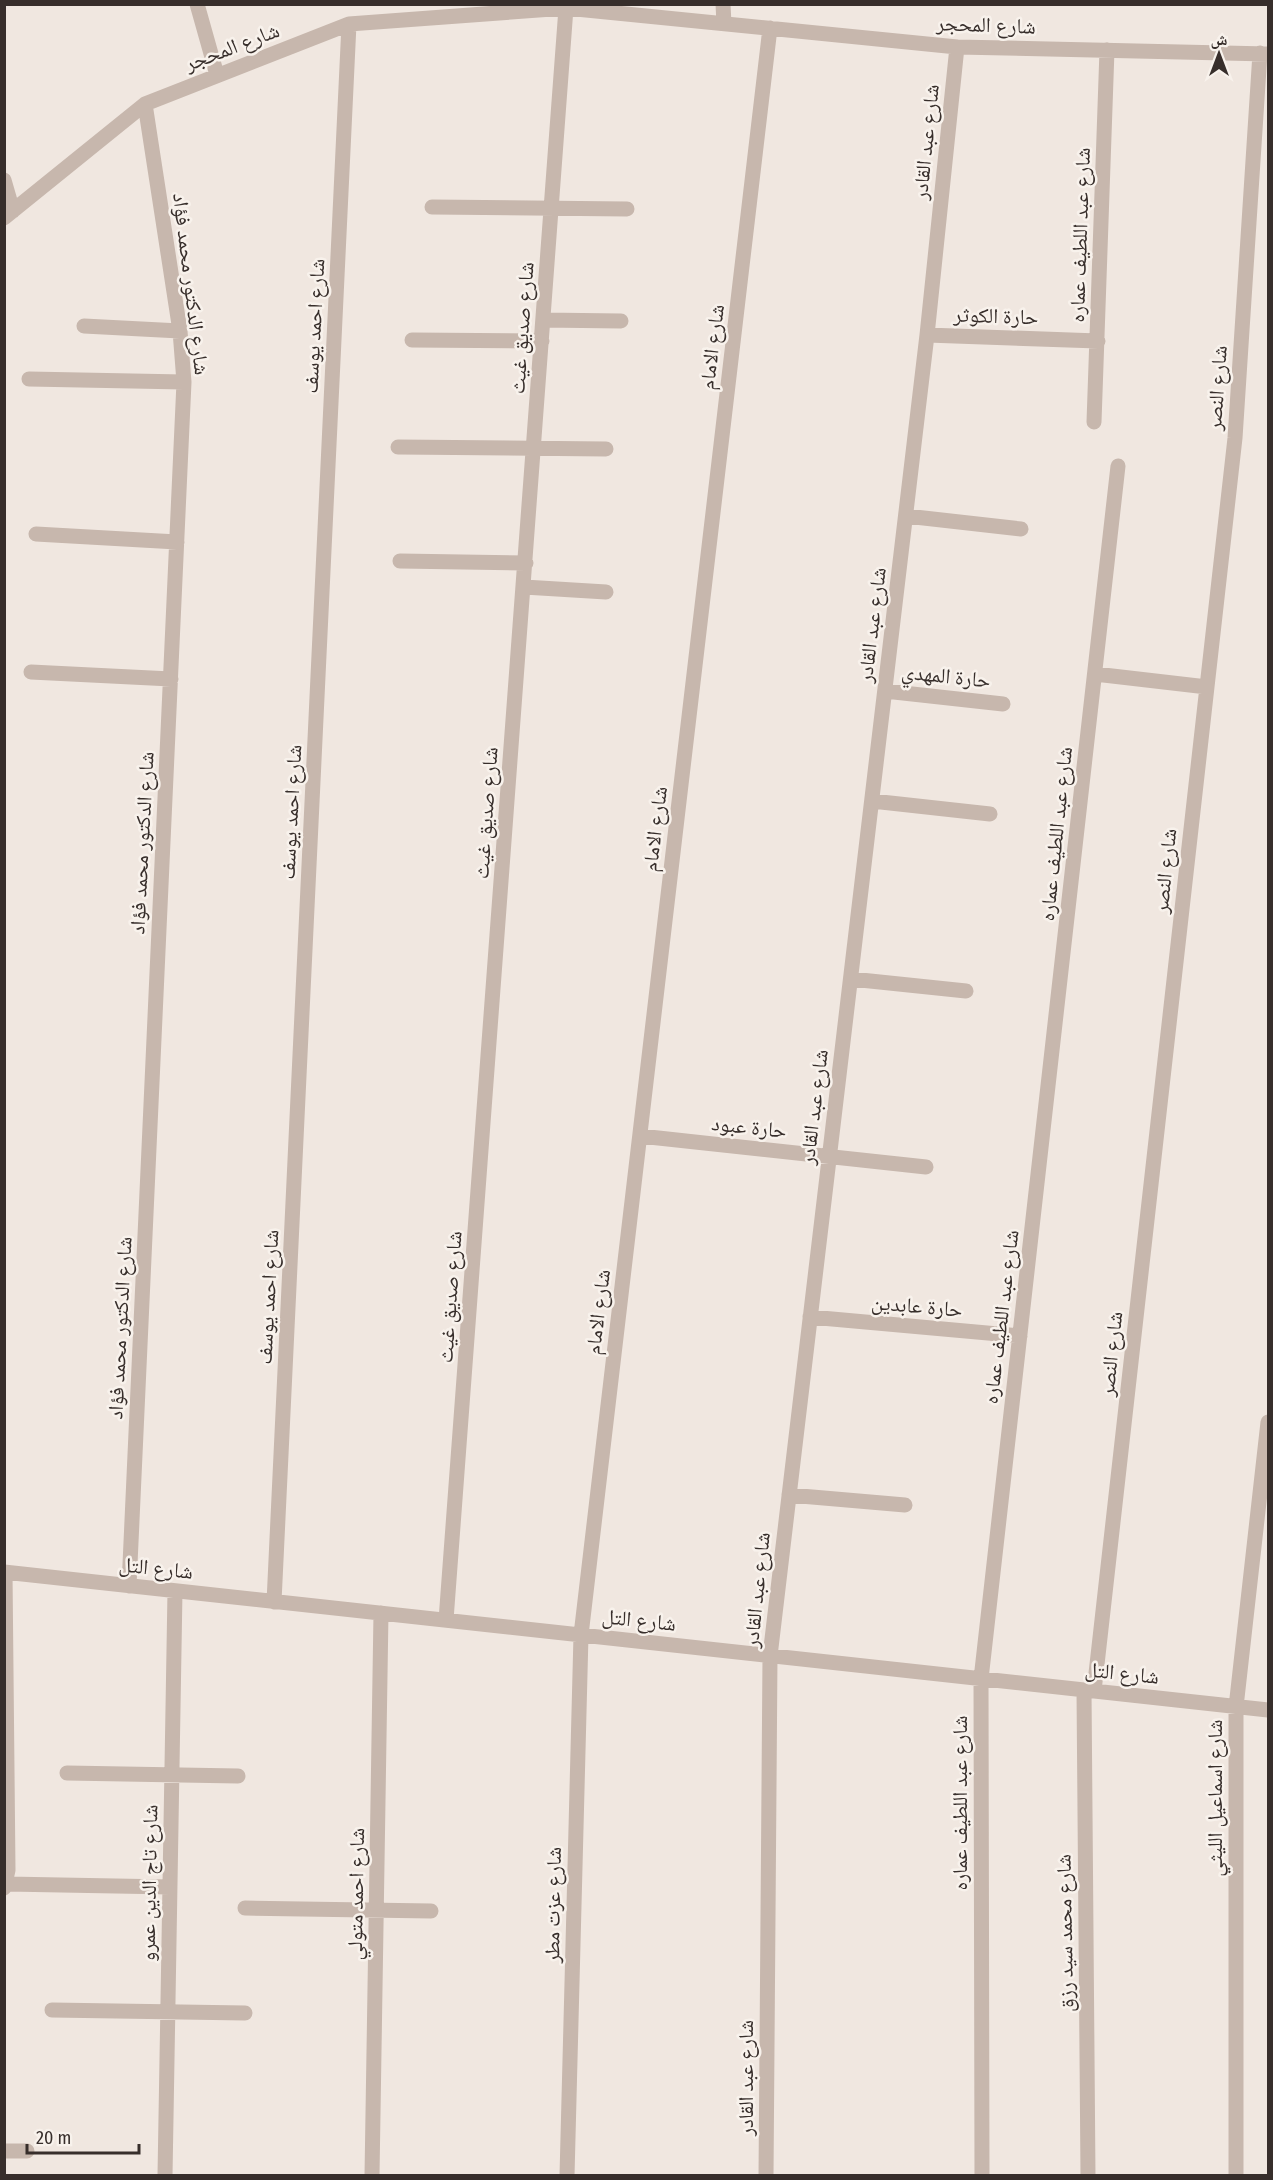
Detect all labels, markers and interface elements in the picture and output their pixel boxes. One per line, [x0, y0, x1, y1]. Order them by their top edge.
street label: شارع المحجر [935, 10, 1036, 40]
street label: شارع المحجر [180, 17, 283, 77]
north arrow [1189, 24, 1249, 84]
text: ش [1211, 30, 1228, 49]
street label: شارع عبد القادر [907, 83, 945, 202]
street label: شارع عبد اللطيف عماره [1064, 147, 1096, 323]
street label: شارع الدكتور محمد فؤاد [167, 192, 215, 376]
street label: شارع احمد يوسف [297, 258, 331, 394]
street label: شارع صديق غيث [504, 261, 540, 395]
street label: حارة الكوثر [952, 301, 1039, 330]
street label: شارع الامام [694, 303, 731, 391]
street label: شارع النصر [1201, 345, 1233, 432]
street label: شارع عبد القادر [852, 566, 892, 685]
street label: حارة المهدي [900, 658, 992, 697]
street label: شارع احمد يوسف [274, 744, 308, 880]
street label: شارع صديق غيث [468, 746, 504, 880]
street label: شارع عبد اللطيف عماره [1034, 746, 1078, 922]
street label: شارع الدكتور محمد فؤاد [124, 751, 160, 935]
street label: شارع الامام [637, 785, 674, 873]
street label: شارع النصر [1148, 827, 1182, 916]
street label: شارع عبد القادر [794, 1048, 834, 1167]
street label: حارة عبود [710, 1110, 788, 1144]
street label: شارع عبد اللطيف عماره [977, 1228, 1025, 1406]
street label: شارع احمد يوسف [251, 1229, 285, 1365]
street label: شارع صديق غيث [432, 1230, 468, 1364]
street label: شارع الدكتور محمد فؤاد [102, 1236, 138, 1420]
street label: شارع الامام [580, 1268, 617, 1356]
street label: حارة عابدين [870, 1289, 964, 1323]
street label: شارع النصر [1094, 1310, 1128, 1399]
street label: شارع عبد القادر [738, 1531, 776, 1650]
street label: شارع التل [118, 1551, 194, 1585]
street label: شارع التل [601, 1603, 677, 1637]
street label: شارع التل [1084, 1656, 1160, 1690]
street label: شارع عبد اللطيف عماره [947, 1715, 973, 1891]
street label: شارع اسماعيل الليثي [1202, 1719, 1231, 1877]
street label: شارع تاج الدين عمرو [135, 1804, 163, 1962]
street label: شارع احمد متولي [342, 1827, 373, 1961]
street label: شارع عزت مطر [539, 1847, 567, 1964]
street label: شارع محمد سيد رزق [1051, 1854, 1079, 2012]
street label: شارع عبد القادر [733, 2020, 759, 2137]
scale bar [27, 2117, 140, 2155]
text: 20 m [36, 2127, 71, 2149]

